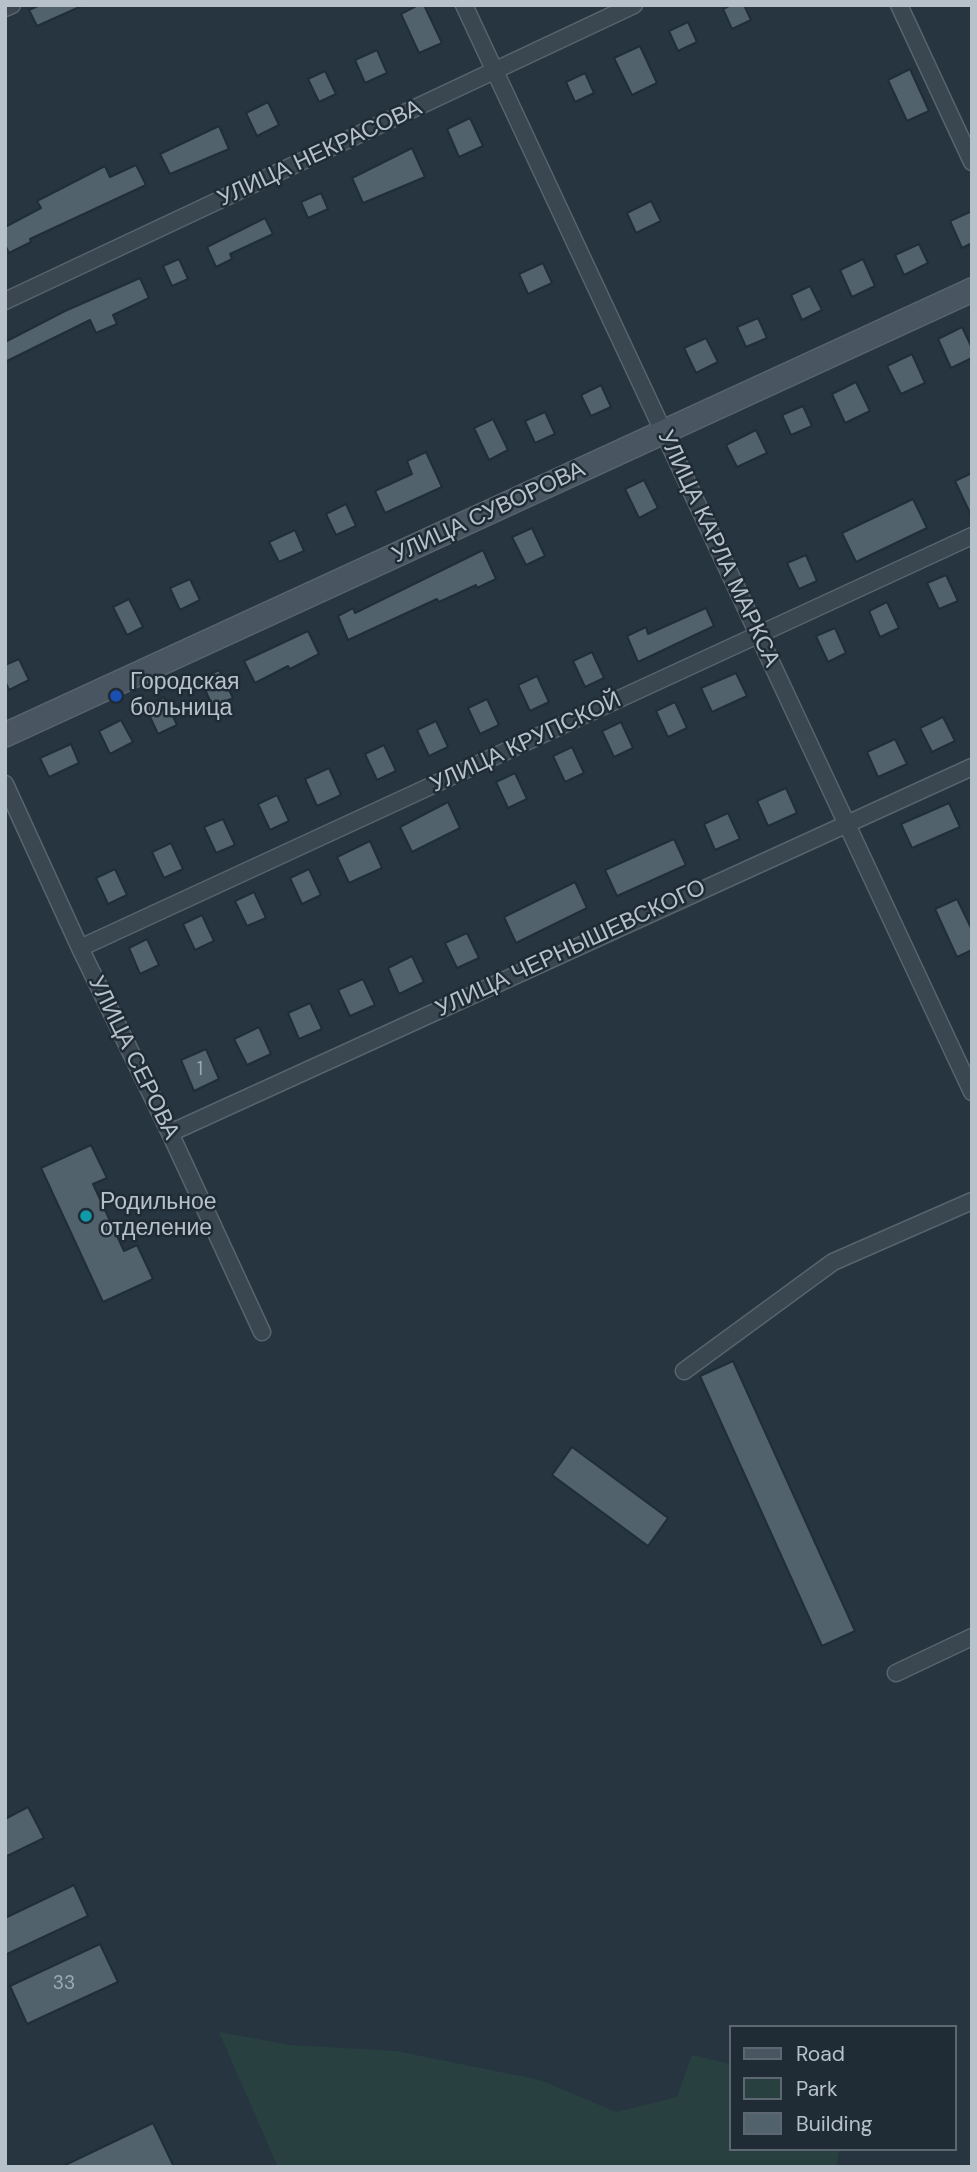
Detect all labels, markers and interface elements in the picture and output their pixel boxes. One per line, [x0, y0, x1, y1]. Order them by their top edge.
street label: УЛИЦА НЕКРАСОВА [214, 95, 426, 213]
street label: УЛИЦА КАРЛА МАРКСА [651, 426, 785, 672]
street label: УЛИЦА СУВОРОВА [388, 456, 590, 570]
place label: Городская больница [130, 669, 240, 723]
street label: УЛИЦА КРУПСКОЙ [426, 687, 626, 799]
marker: Городская больница [108, 688, 124, 704]
street label: УЛИЦА ЧЕРНЫШЕВСКОГО [432, 874, 710, 1024]
street label: УЛИЦА СЕРОВА [81, 972, 185, 1144]
house number: 1 [197, 1059, 203, 1081]
place label: Родильное отделение [100, 1189, 217, 1243]
marker: Родильное отделение [78, 1208, 94, 1224]
house number: 33 [53, 1973, 75, 1995]
legend [729, 2025, 956, 2151]
text: Road [796, 2040, 845, 2068]
text: Park [796, 2075, 837, 2103]
text: Building [796, 2110, 872, 2138]

